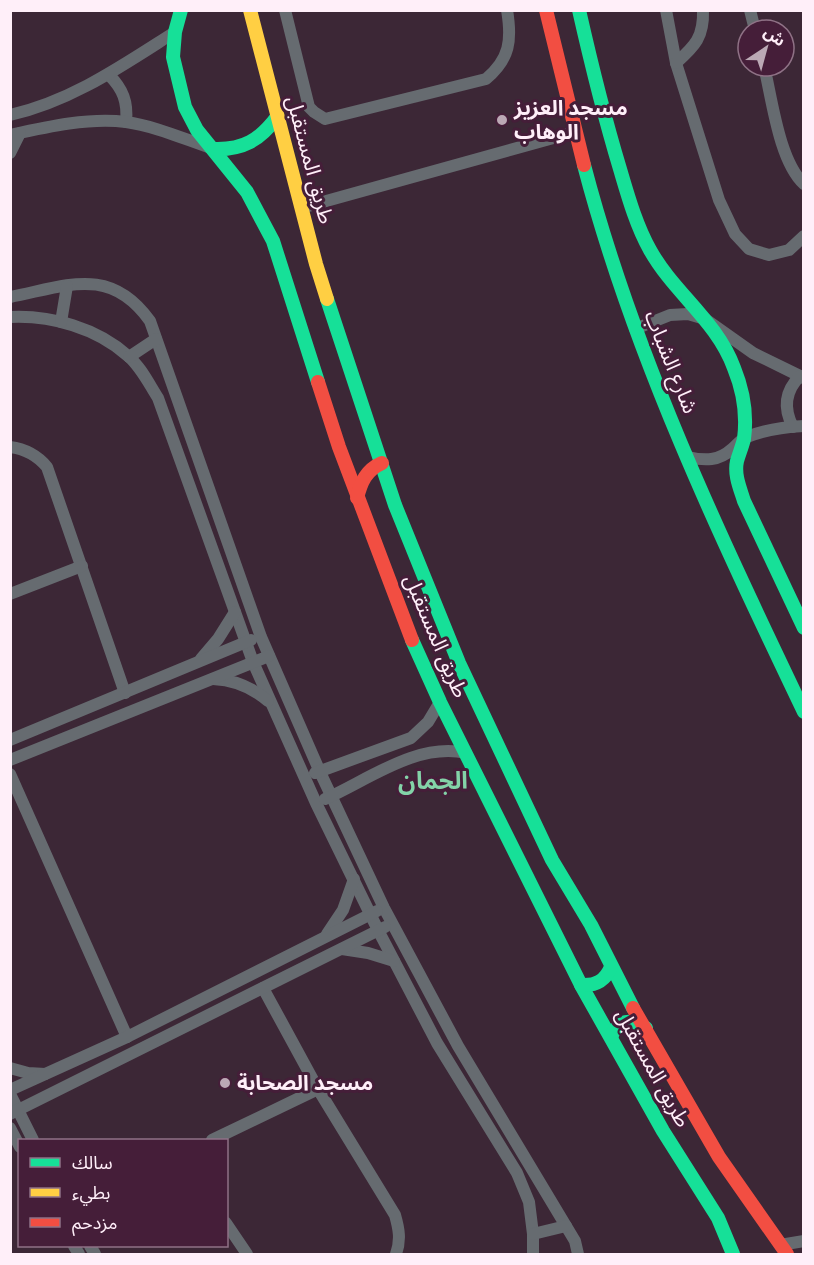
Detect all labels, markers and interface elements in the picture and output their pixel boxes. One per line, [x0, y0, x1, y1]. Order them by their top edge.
north arrow [736, 18, 796, 78]
text: ش [760, 22, 789, 50]
street label: طريق المستقبل [280, 93, 340, 227]
place label: مسجد العزيز الوهاب [513, 95, 628, 144]
marker: مسجد العزيز الوهاب [495, 113, 509, 127]
street label: شارع الشباب [637, 307, 703, 418]
street label: طريق المستقبل [398, 570, 474, 702]
district label: الجمان [398, 766, 468, 795]
street label: طريق المستقبل [610, 1004, 696, 1132]
place label: مسجد الصحابة [237, 1070, 373, 1095]
marker: مسجد الصحابة [218, 1076, 232, 1090]
legend [18, 1139, 228, 1247]
text: سالك [72, 1152, 113, 1174]
text: بطيء [72, 1182, 110, 1206]
text: مزدحم [72, 1212, 117, 1236]

